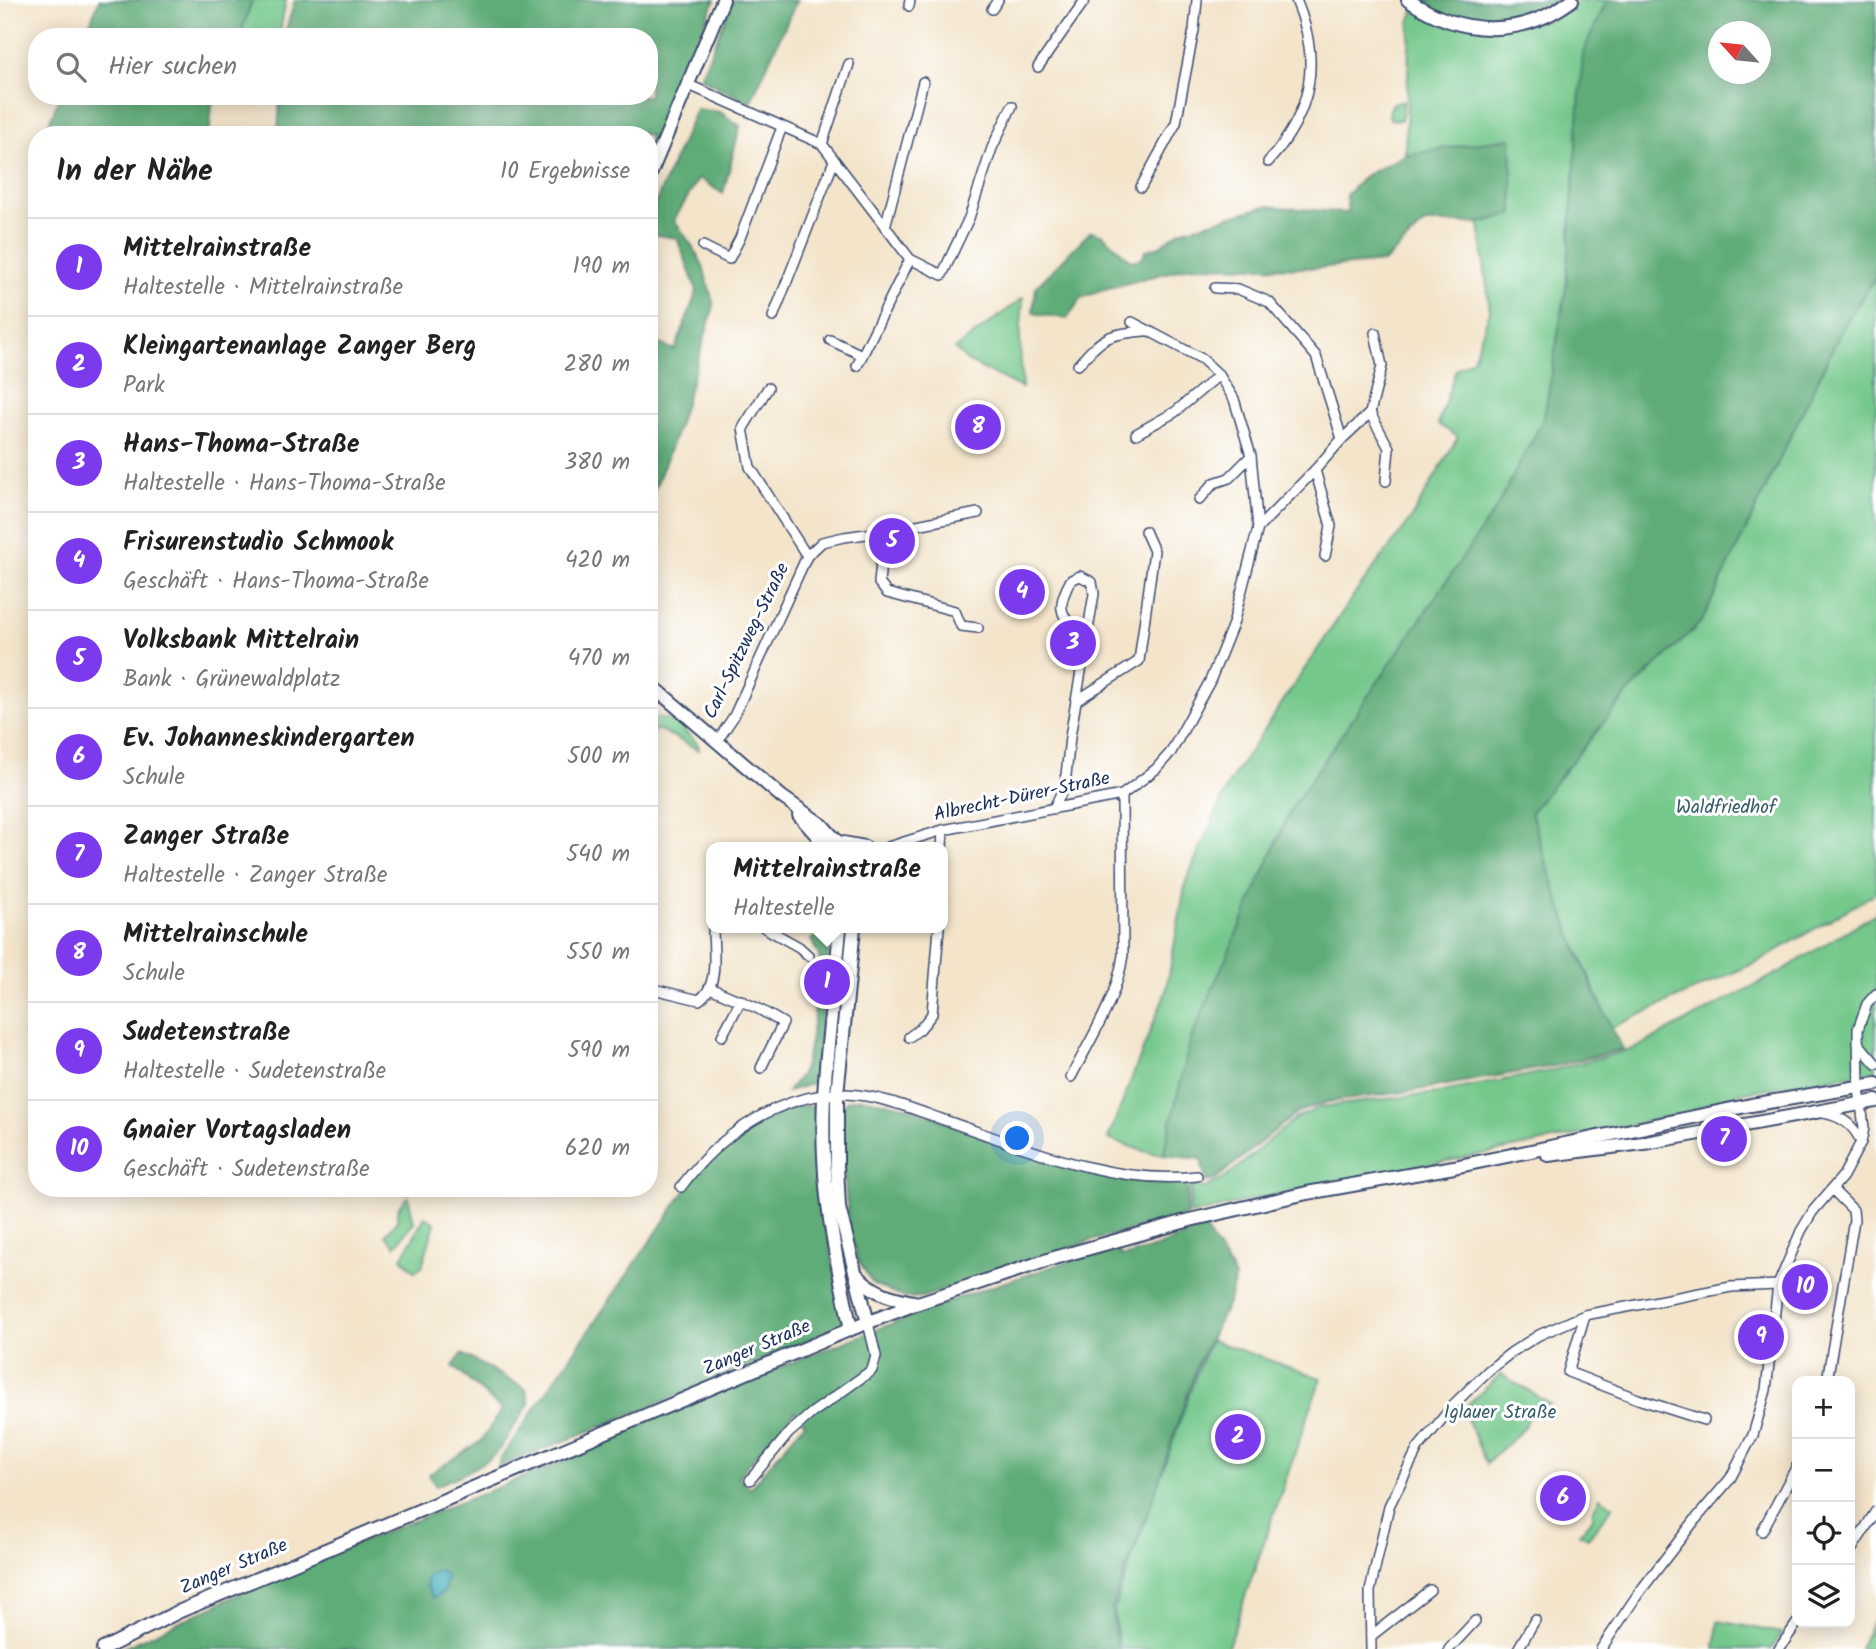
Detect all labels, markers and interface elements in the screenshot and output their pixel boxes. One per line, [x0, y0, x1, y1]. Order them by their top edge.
north arrow [1708, 21, 1771, 84]
search box [28, 28, 658, 105]
text: Hier suchen [108, 46, 237, 88]
icon: search [52, 48, 90, 86]
text: In der Nähe [56, 148, 213, 196]
text: 10 Ergebnisse [500, 154, 630, 190]
text: Mittelrainstraße [123, 228, 311, 270]
text: 1 [76, 249, 82, 285]
text: 190 m [573, 249, 630, 285]
text: Haltestelle · Mittelrainstraße [123, 270, 403, 306]
text: Kleingartenanlage Zanger Berg [123, 326, 476, 368]
text: 2 [72, 347, 86, 383]
text: 280 m [564, 347, 630, 383]
text: Park [123, 368, 165, 404]
pin: 8 [955, 401, 1001, 453]
text: Hans-Thoma-Straße [123, 424, 360, 466]
text: 3 [73, 445, 85, 481]
text: 380 m [564, 445, 630, 481]
text: Haltestelle · Hans-Thoma-Straße [123, 466, 445, 502]
pin: 5 [869, 515, 915, 567]
text: Frisurenstudio Schmook [123, 522, 393, 564]
text: 4 [73, 543, 85, 579]
text: 420 m [565, 543, 630, 579]
street label: Carl-Spitzweg-Straße [696, 557, 798, 724]
text: Geschäft · Hans-Thoma-Straße [123, 564, 429, 600]
pin: 4 [999, 566, 1045, 618]
pin: 3 [1050, 617, 1096, 669]
text: Volksbank Mittelrain [123, 620, 359, 662]
text: 5 [73, 641, 85, 677]
text: 470 m [568, 641, 630, 677]
text: Bank · Grünewaldplatz [123, 662, 341, 698]
text: Ev. Johanneskindergarten [123, 718, 415, 760]
text: 6 [73, 739, 85, 775]
text: 500 m [567, 739, 630, 775]
text: Schule [123, 760, 185, 796]
street label: Albrecht-Dürer-Straße [931, 764, 1113, 830]
park label: Waldfriedhof [1676, 793, 1778, 823]
text: Zanger Straße [123, 816, 289, 858]
text: 7 [74, 837, 84, 873]
text: 540 m [566, 837, 630, 873]
popup [706, 842, 948, 933]
text: Mittelrainstraße [733, 849, 921, 891]
text: Haltestelle · Zanger Straße [123, 858, 387, 894]
text: Haltestelle [733, 891, 835, 927]
text: Mittelrainschule [123, 914, 308, 956]
text: 8 [72, 935, 86, 971]
text: 550 m [566, 935, 630, 971]
text: Schule [123, 956, 185, 992]
pin: 1 [804, 956, 850, 1008]
text: Sudetenstraße [123, 1012, 290, 1054]
text: 9 [73, 1033, 85, 1069]
text: 590 m [567, 1033, 630, 1069]
text: Haltestelle · Sudetenstraße [123, 1054, 386, 1090]
text: Gnaier Vortagsladen [123, 1110, 351, 1152]
pin: 7 [1701, 1113, 1747, 1165]
your location [1000, 1121, 1034, 1155]
text: 10 [70, 1131, 88, 1167]
text: 620 m [565, 1131, 630, 1167]
text: Geschäft · Sudetenstraße [123, 1152, 370, 1188]
pin: 10 [1782, 1261, 1828, 1313]
pin: 9 [1738, 1311, 1784, 1363]
street label: Zanger Straße [698, 1312, 816, 1384]
map controls [1792, 1376, 1855, 1628]
button: + [1792, 1376, 1855, 1439]
park label: Iglauer Straße [1444, 1398, 1557, 1428]
pin: 2 [1215, 1411, 1261, 1463]
button: − [1792, 1439, 1855, 1502]
pin: 6 [1540, 1472, 1586, 1524]
button: locate [1792, 1502, 1855, 1565]
street label: Zanger Straße [175, 1531, 293, 1603]
button: layers [1792, 1565, 1855, 1628]

